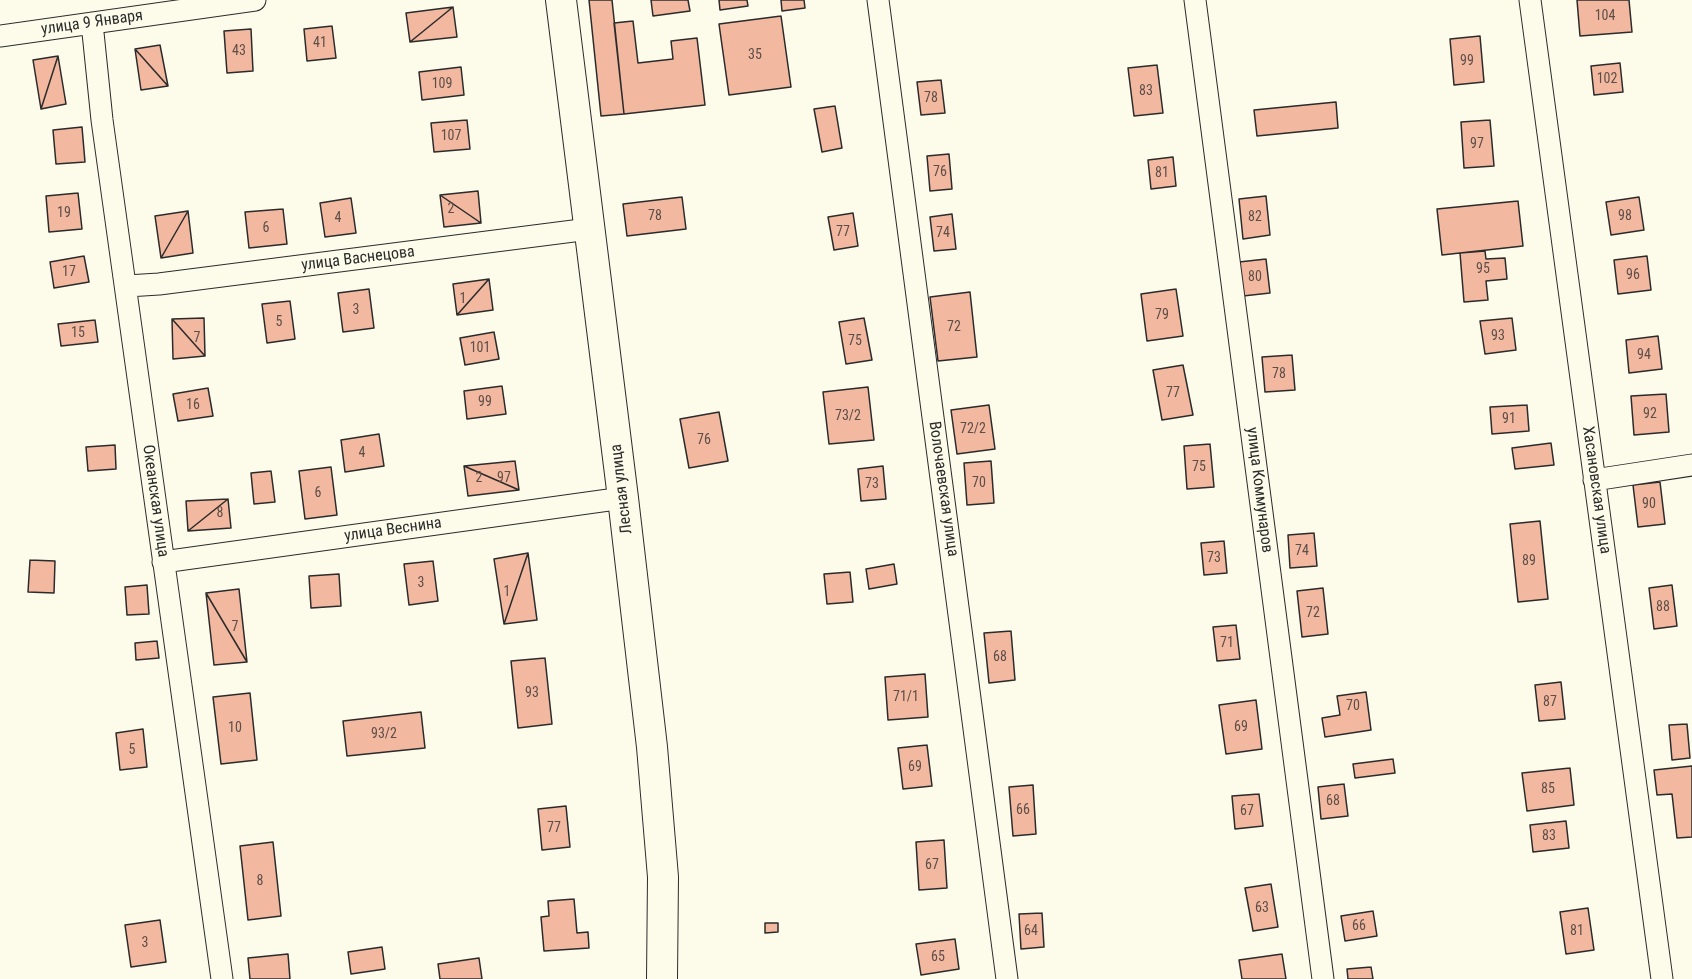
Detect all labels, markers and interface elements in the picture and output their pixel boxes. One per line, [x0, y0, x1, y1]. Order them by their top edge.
street label: улица 9 Января [40, 6, 144, 40]
house number: 104 [1595, 8, 1615, 24]
house number: 41 [313, 35, 327, 51]
house number: 43 [232, 43, 246, 59]
house number: 35 [748, 47, 762, 63]
house number: 99 [1460, 53, 1474, 69]
house number: 102 [1597, 71, 1617, 87]
house number: 109 [432, 76, 452, 92]
house number: 83 [1139, 83, 1153, 99]
house number: 78 [924, 90, 938, 106]
house number: 107 [441, 128, 461, 144]
house number: 97 [1470, 136, 1484, 152]
house number: 76 [933, 164, 947, 180]
house number: 81 [1155, 165, 1169, 181]
house number: 2 [448, 201, 454, 217]
house number: 19 [57, 205, 71, 221]
house number: 78 [648, 208, 662, 224]
house number: 98 [1618, 208, 1632, 224]
house number: 82 [1248, 209, 1262, 225]
house number: 4 [335, 210, 341, 226]
house number: 6 [263, 220, 269, 236]
house number: 77 [836, 224, 850, 240]
house number: 74 [936, 225, 950, 241]
street label: улица Васнецова [300, 243, 416, 275]
house number: 95 [1476, 261, 1490, 277]
house number: 17 [62, 264, 76, 280]
house number: 96 [1626, 267, 1640, 283]
house number: 80 [1248, 269, 1262, 285]
house number: 1 [460, 291, 466, 307]
house number: 3 [353, 302, 359, 318]
house number: 79 [1155, 307, 1169, 323]
house number: 5 [276, 314, 282, 330]
house number: 72 [947, 319, 961, 335]
house number: 15 [71, 325, 85, 341]
house number: 93 [1491, 328, 1505, 344]
house number: 7 [194, 330, 200, 346]
house number: 75 [848, 333, 862, 349]
house number: 101 [470, 340, 490, 356]
house number: 94 [1637, 347, 1651, 363]
house number: 78 [1272, 366, 1286, 382]
house number: 77 [1166, 385, 1180, 401]
house number: 99 [478, 394, 492, 410]
house number: 16 [186, 397, 200, 413]
house number: 92 [1643, 406, 1657, 422]
house number: 73/2 [835, 408, 861, 424]
house number: 91 [1502, 411, 1516, 427]
street label: Волочаевская улица [924, 420, 962, 558]
house number: 72/2 [960, 421, 986, 437]
street label: Хасановская улица [1578, 425, 1614, 555]
street label: улица Коммунаров [1242, 426, 1276, 554]
house number: 76 [697, 432, 711, 448]
street label: Лесная улица [607, 443, 637, 535]
street label: Океанская улица [138, 444, 172, 558]
house number: 4 [359, 445, 365, 461]
house number: 75 [1192, 459, 1206, 475]
house number: 2 [476, 470, 482, 486]
house number: 97 [497, 470, 511, 486]
house number: 70 [972, 475, 986, 491]
house number: 73 [865, 476, 879, 492]
house number: 6 [315, 485, 321, 501]
house number: 90 [1642, 496, 1656, 512]
house number: 8 [217, 505, 223, 521]
street label: улица Веснина [343, 514, 443, 546]
house number: 74 [1295, 543, 1309, 559]
house number: 73 [1207, 550, 1221, 566]
house number: 89 [1522, 553, 1536, 569]
house number: 3 [418, 575, 424, 591]
house number: 1 [504, 584, 510, 600]
house number: 88 [1656, 599, 1670, 615]
house number: 72 [1306, 605, 1320, 621]
house number: 7 [232, 619, 238, 635]
house number: 71 [1220, 635, 1234, 651]
house number: 68 [993, 649, 1007, 665]
house number: 93 [525, 685, 539, 701]
house number: 71/1 [893, 689, 919, 705]
house number: 87 [1543, 694, 1557, 710]
house number: 70 [1346, 698, 1360, 714]
house number: 69 [1234, 719, 1248, 735]
house number: 10 [228, 720, 242, 736]
house number: 93/2 [371, 726, 397, 742]
house number: 5 [129, 742, 135, 758]
house number: 69 [908, 759, 922, 775]
house number: 85 [1541, 781, 1555, 797]
house number: 68 [1326, 793, 1340, 809]
house number: 66 [1016, 802, 1030, 818]
house number: 67 [1240, 803, 1254, 819]
house number: 77 [547, 820, 561, 836]
house number: 83 [1542, 828, 1556, 844]
house number: 67 [925, 857, 939, 873]
house number: 8 [257, 873, 263, 889]
house number: 63 [1255, 900, 1269, 916]
house number: 66 [1352, 918, 1366, 934]
house number: 64 [1024, 923, 1038, 939]
house number: 81 [1570, 923, 1584, 939]
house number: 3 [142, 935, 148, 951]
house number: 65 [931, 949, 945, 965]

